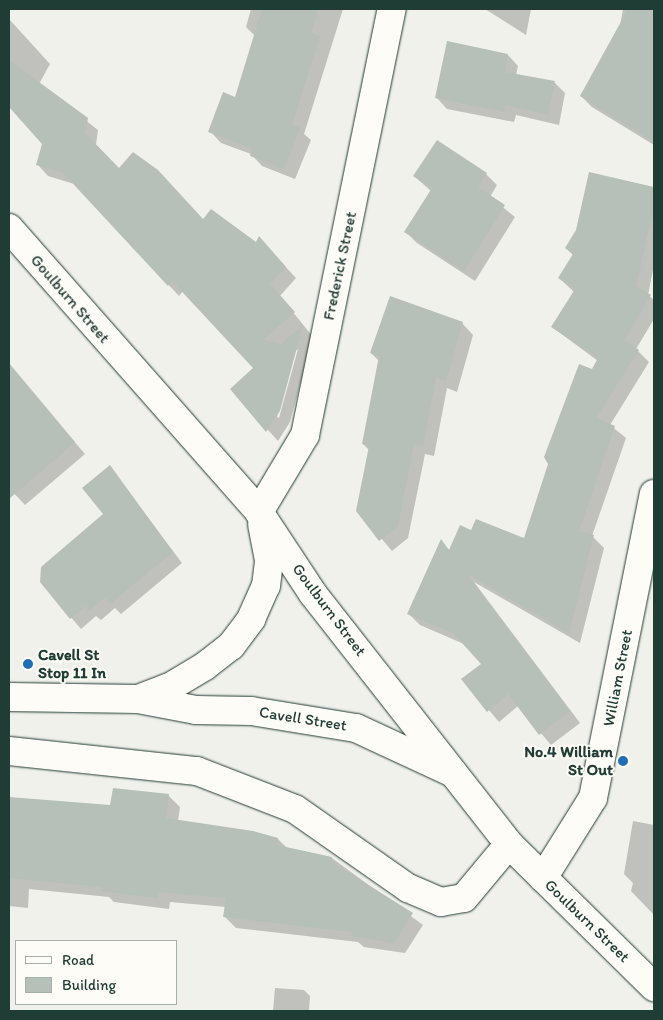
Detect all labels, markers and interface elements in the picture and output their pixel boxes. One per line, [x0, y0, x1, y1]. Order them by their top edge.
street label: Frederick Street [319, 210, 361, 322]
street label: Goulburn Street [26, 251, 114, 347]
street label: Goulburn Street [288, 560, 370, 660]
street label: William Street [599, 628, 637, 728]
place label: Cavell St Stop 11 In [38, 645, 106, 683]
marker: Cavell St Stop 11 In [22, 658, 34, 670]
street label: Cavell Street [258, 703, 348, 735]
place label: No.4 William St Out [524, 742, 613, 780]
marker: No.4 William St Out [617, 755, 629, 767]
street label: Goulburn Street [540, 876, 634, 966]
legend [15, 940, 178, 1005]
text: Road [62, 951, 94, 969]
text: Building [62, 976, 116, 994]

